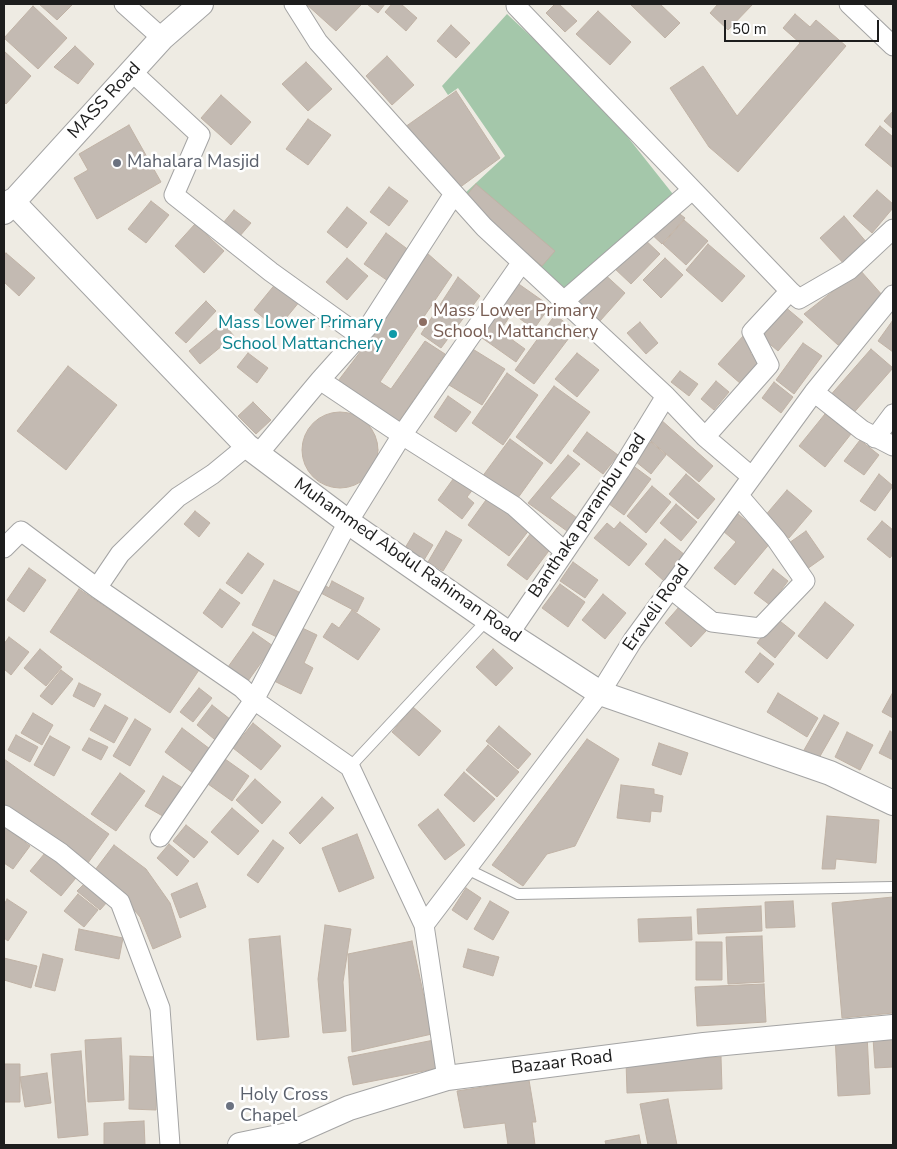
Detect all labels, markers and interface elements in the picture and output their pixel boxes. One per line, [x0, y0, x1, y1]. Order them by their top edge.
scale bar [727, 10, 882, 42]
text: 50 m [732, 19, 767, 39]
street label: MASS Road [64, 58, 146, 144]
place label: Mahalara Masjid [127, 152, 260, 174]
marker: Mahalara Masjid [111, 157, 123, 169]
place label: Mass Lower Primary School, Mattanchery [433, 301, 598, 344]
place label: Mass Lower Primary School Mattanchery [218, 313, 383, 356]
marker: Mass Lower Primary School, Mattanchery [417, 316, 429, 328]
marker: Mass Lower Primary School Mattanchery [387, 328, 399, 340]
street label: Banthaka parambu road [525, 430, 651, 602]
street label: Muhammed Abdul Rahiman Road [289, 474, 525, 648]
street label: Eraveli Road [619, 560, 695, 656]
street label: Bazaar Road [510, 1046, 614, 1080]
place label: Holy Cross Chapel [240, 1085, 328, 1128]
marker: Holy Cross Chapel [224, 1100, 236, 1112]

